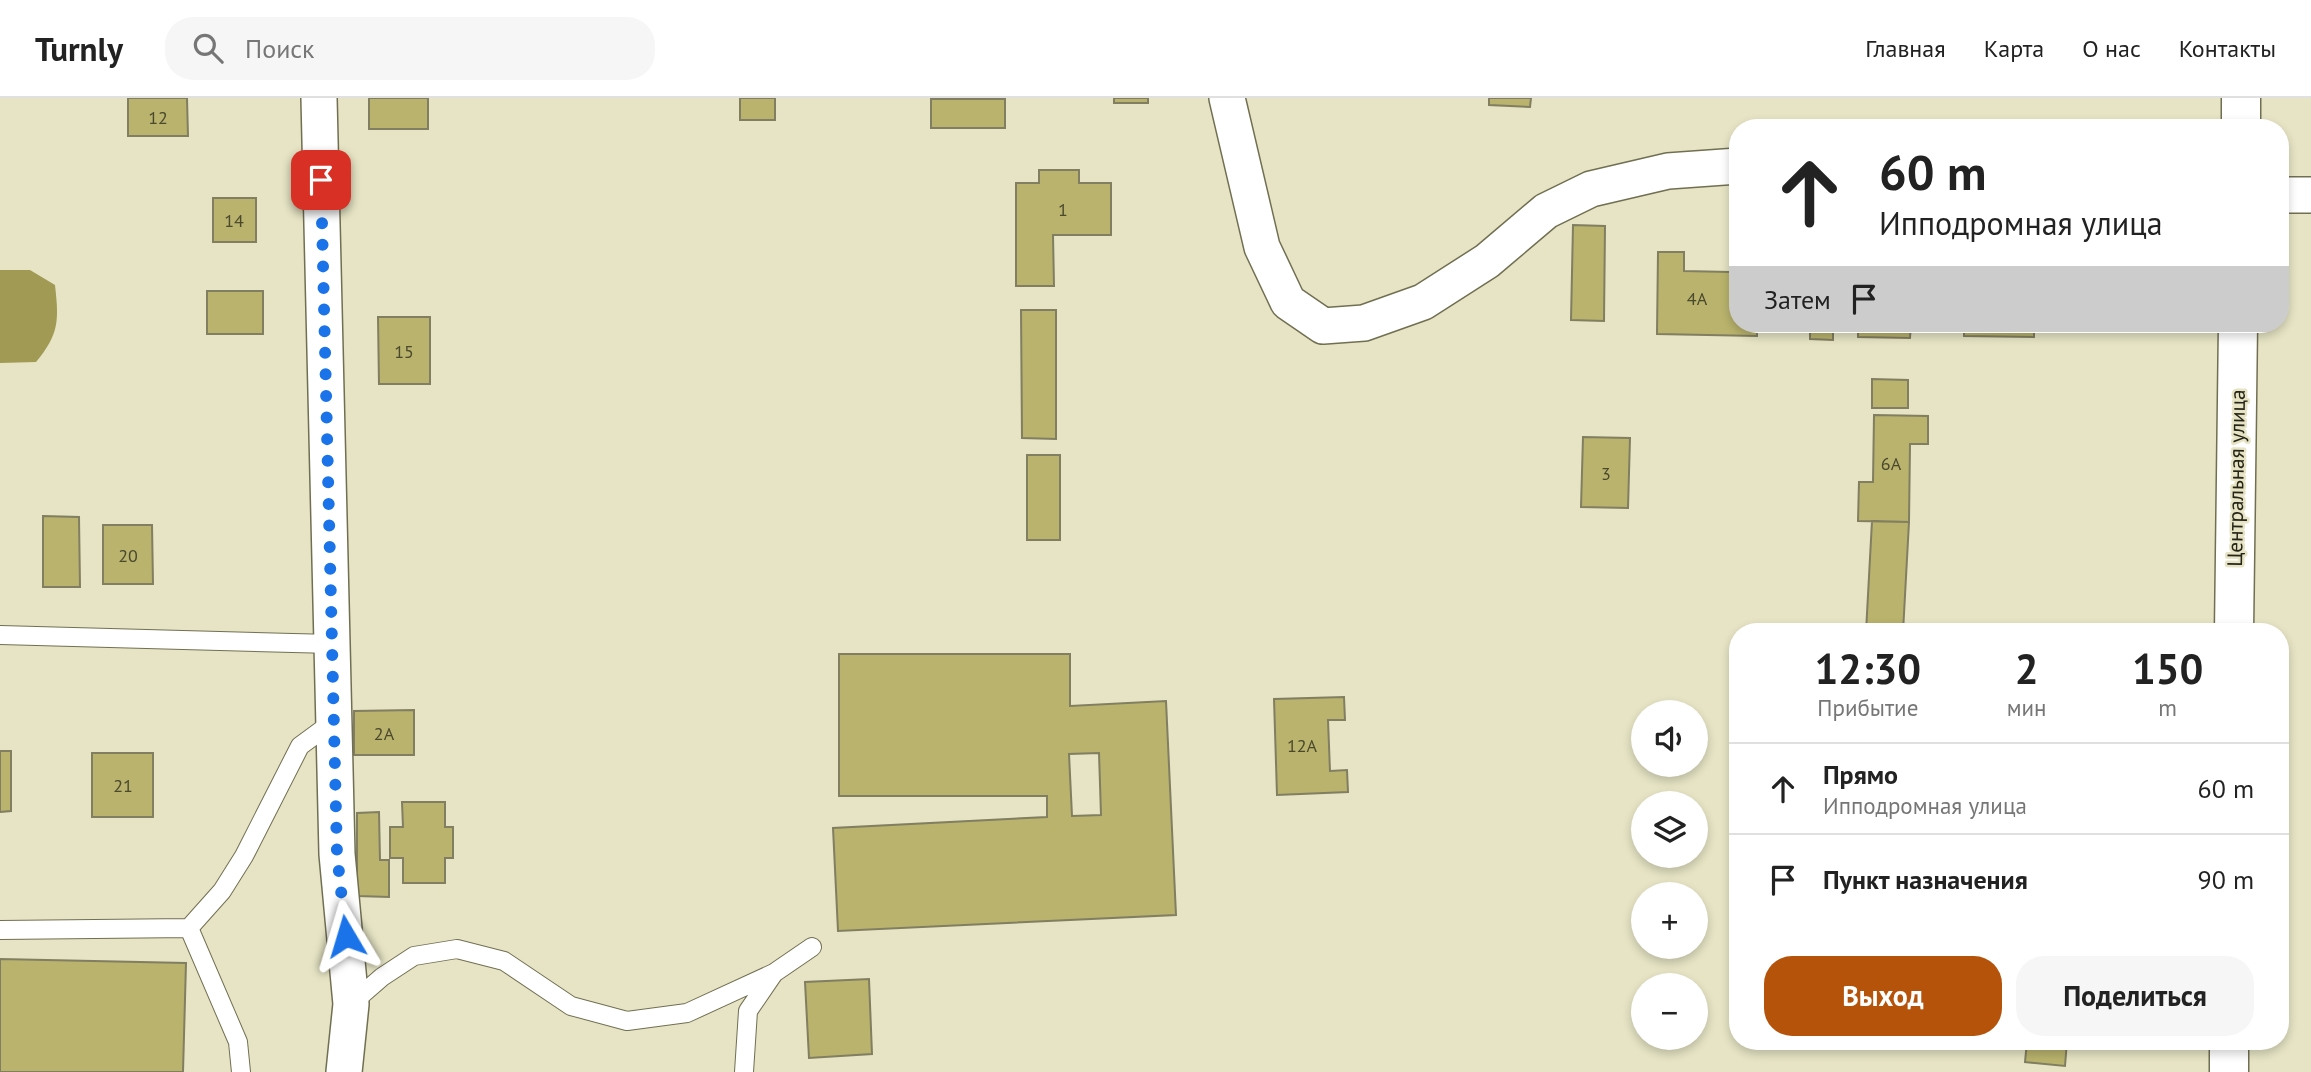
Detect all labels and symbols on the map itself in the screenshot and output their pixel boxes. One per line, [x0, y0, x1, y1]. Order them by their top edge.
house number: 12 [148, 106, 168, 129]
pin [291, 150, 351, 210]
house number: 1 [1058, 198, 1068, 221]
house number: 14 [224, 209, 244, 232]
house number: 4А [1687, 287, 1708, 310]
house number: 15 [394, 340, 414, 363]
street label: Центральная улица [2221, 389, 2251, 567]
house number: 6А [1881, 452, 1902, 475]
house number: 3 [1601, 462, 1611, 485]
house number: 20 [118, 544, 138, 567]
house number: 2А [374, 722, 395, 745]
house number: 12А [1287, 734, 1318, 757]
house number: 21 [113, 774, 133, 797]
position arrow [309, 899, 383, 973]

